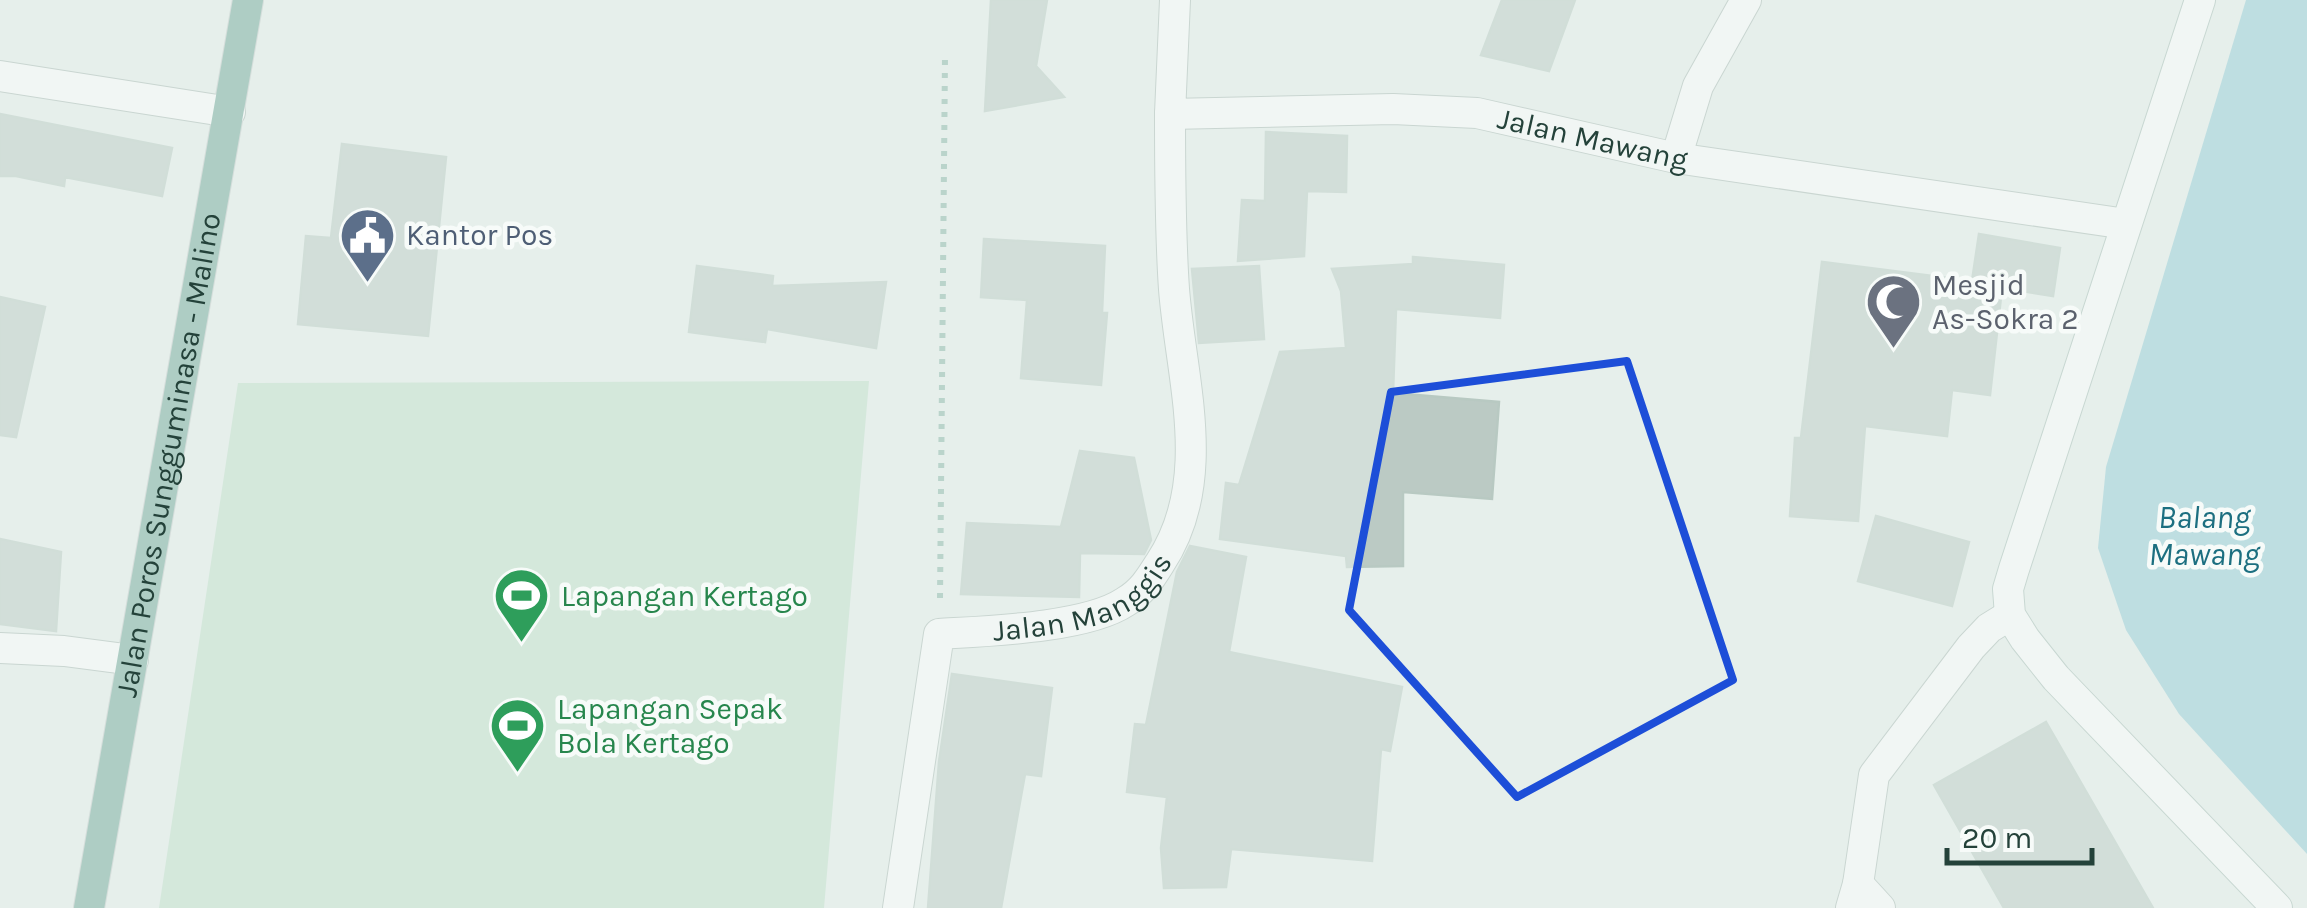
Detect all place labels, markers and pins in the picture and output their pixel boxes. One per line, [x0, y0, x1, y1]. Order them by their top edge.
public building icon: Kantor Pos [337, 205, 397, 284]
place label: Kantor Pos [406, 217, 553, 253]
place label: Mesjid As-Sokra 2 [1932, 267, 2079, 337]
mosque icon: Mesjid As-Sokra 2 [1863, 272, 1923, 351]
sports icon: Lapangan Kertago [492, 566, 552, 645]
place label: Lapangan Kertago [561, 578, 808, 614]
place label: Lapangan Sepak Bola Kertago [557, 691, 783, 761]
sports icon: Lapangan Sepak Bola Kertago [488, 696, 548, 775]

